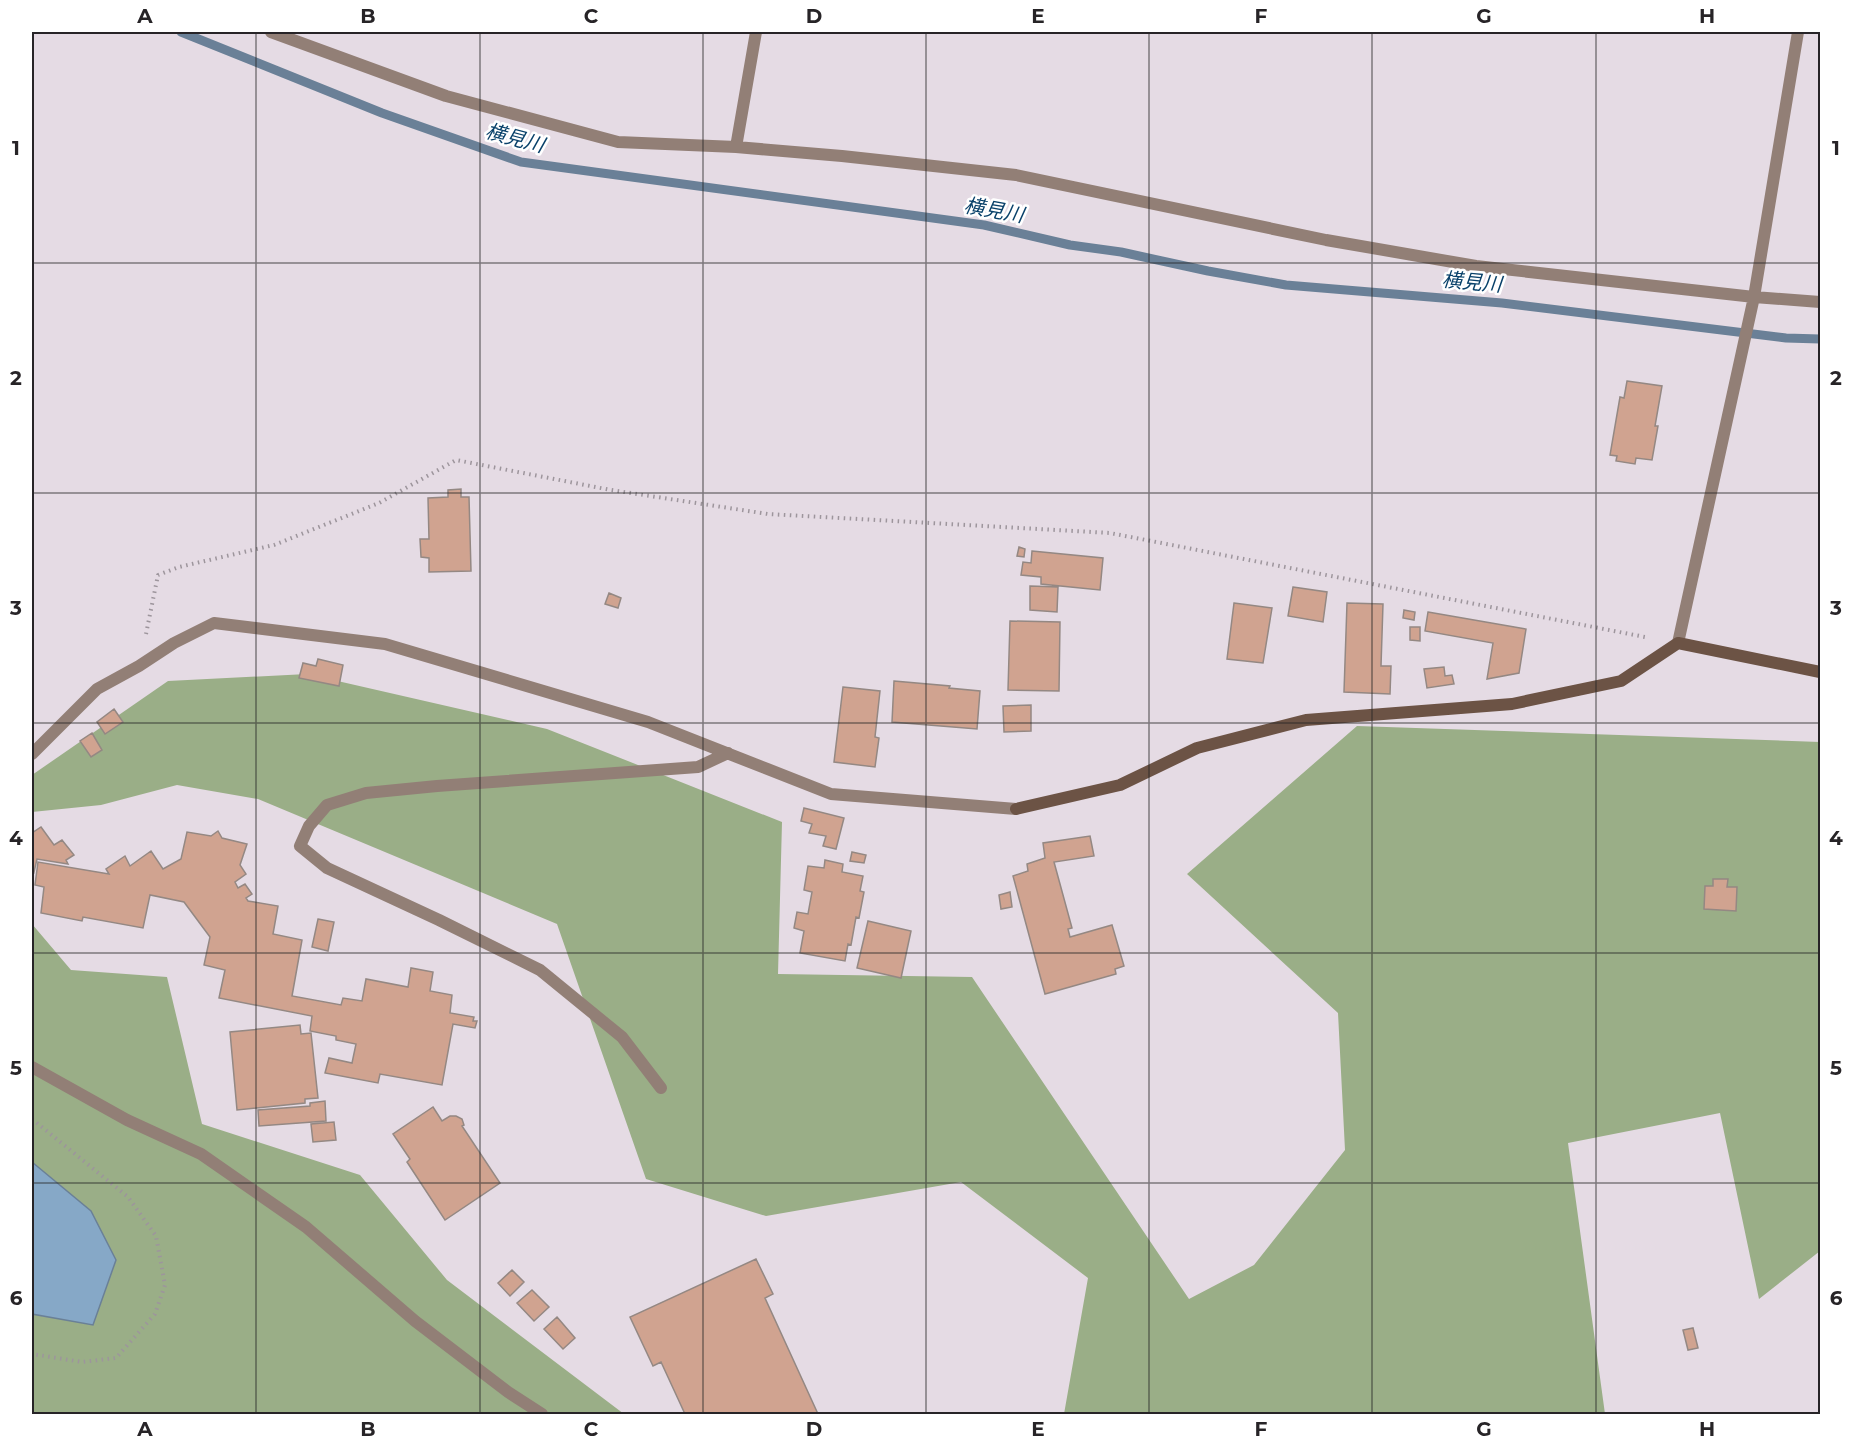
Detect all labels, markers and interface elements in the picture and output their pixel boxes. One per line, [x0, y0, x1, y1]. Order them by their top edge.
text: A [136, 4, 153, 28]
text: B [360, 4, 376, 28]
text: C [584, 4, 599, 28]
text: D [806, 4, 822, 28]
text: E [1031, 4, 1045, 28]
text: F [1255, 4, 1268, 28]
text: G [1476, 4, 1492, 28]
text: H [1699, 4, 1715, 28]
water label: 横見川 [483, 119, 549, 158]
text: 1 [12, 136, 20, 160]
text: 1 [1832, 136, 1840, 160]
water label: 横見川 [962, 193, 1028, 227]
water label: 横見川 [1441, 267, 1505, 297]
text: 2 [10, 366, 22, 390]
text: 2 [1830, 366, 1842, 390]
text: 3 [9, 596, 22, 620]
text: 3 [1829, 596, 1842, 620]
text: 4 [9, 826, 23, 850]
text: 4 [1829, 826, 1843, 850]
text: 5 [10, 1056, 22, 1080]
text: 5 [1830, 1056, 1842, 1080]
text: 6 [10, 1286, 23, 1310]
text: 6 [1830, 1286, 1843, 1310]
text: A [136, 1417, 153, 1441]
text: B [360, 1417, 376, 1441]
text: C [584, 1417, 599, 1441]
text: D [806, 1417, 822, 1441]
text: E [1031, 1417, 1045, 1441]
text: F [1255, 1417, 1268, 1441]
text: G [1476, 1417, 1492, 1441]
text: H [1699, 1417, 1715, 1441]

